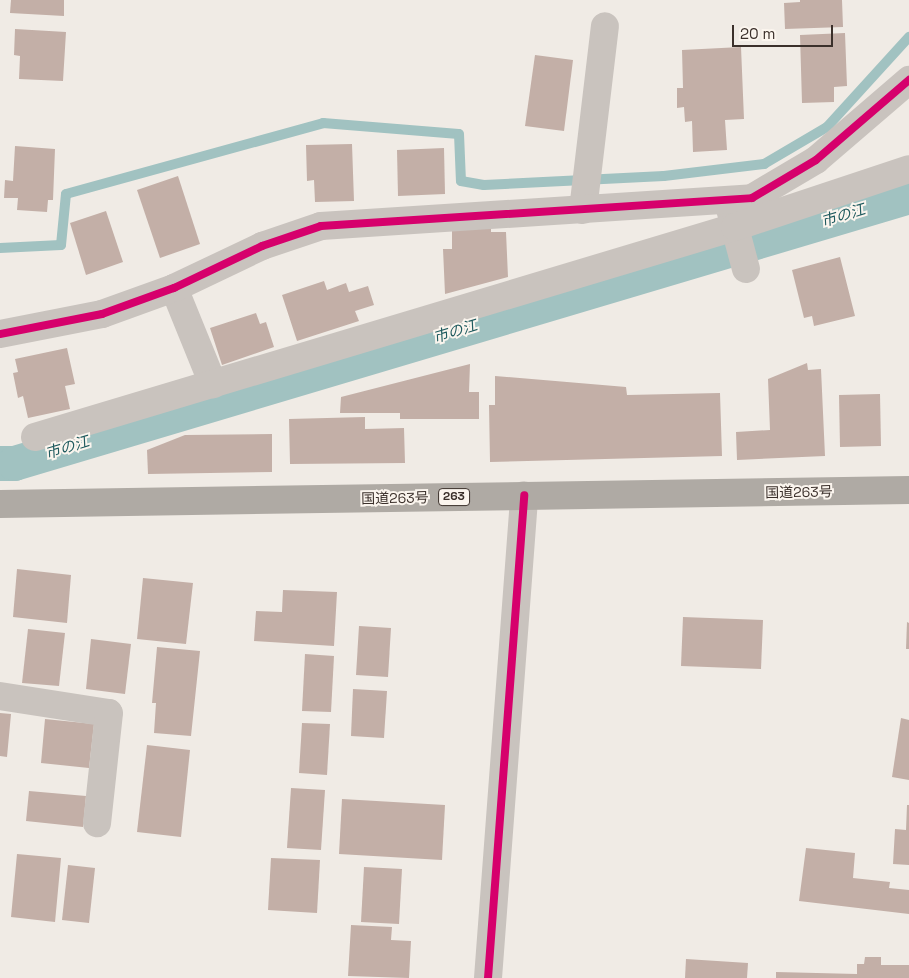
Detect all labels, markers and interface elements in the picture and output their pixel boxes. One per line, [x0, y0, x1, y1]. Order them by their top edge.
scale bar [734, 15, 835, 47]
text: 20 m [740, 24, 775, 43]
water label: 市の江 [819, 200, 867, 230]
water label: 市の江 [431, 316, 479, 346]
water label: 市の江 [43, 432, 91, 462]
street label: 国道263号 [765, 483, 833, 501]
road number: 263 [438, 488, 470, 507]
street label: 国道263号 [361, 489, 429, 507]

